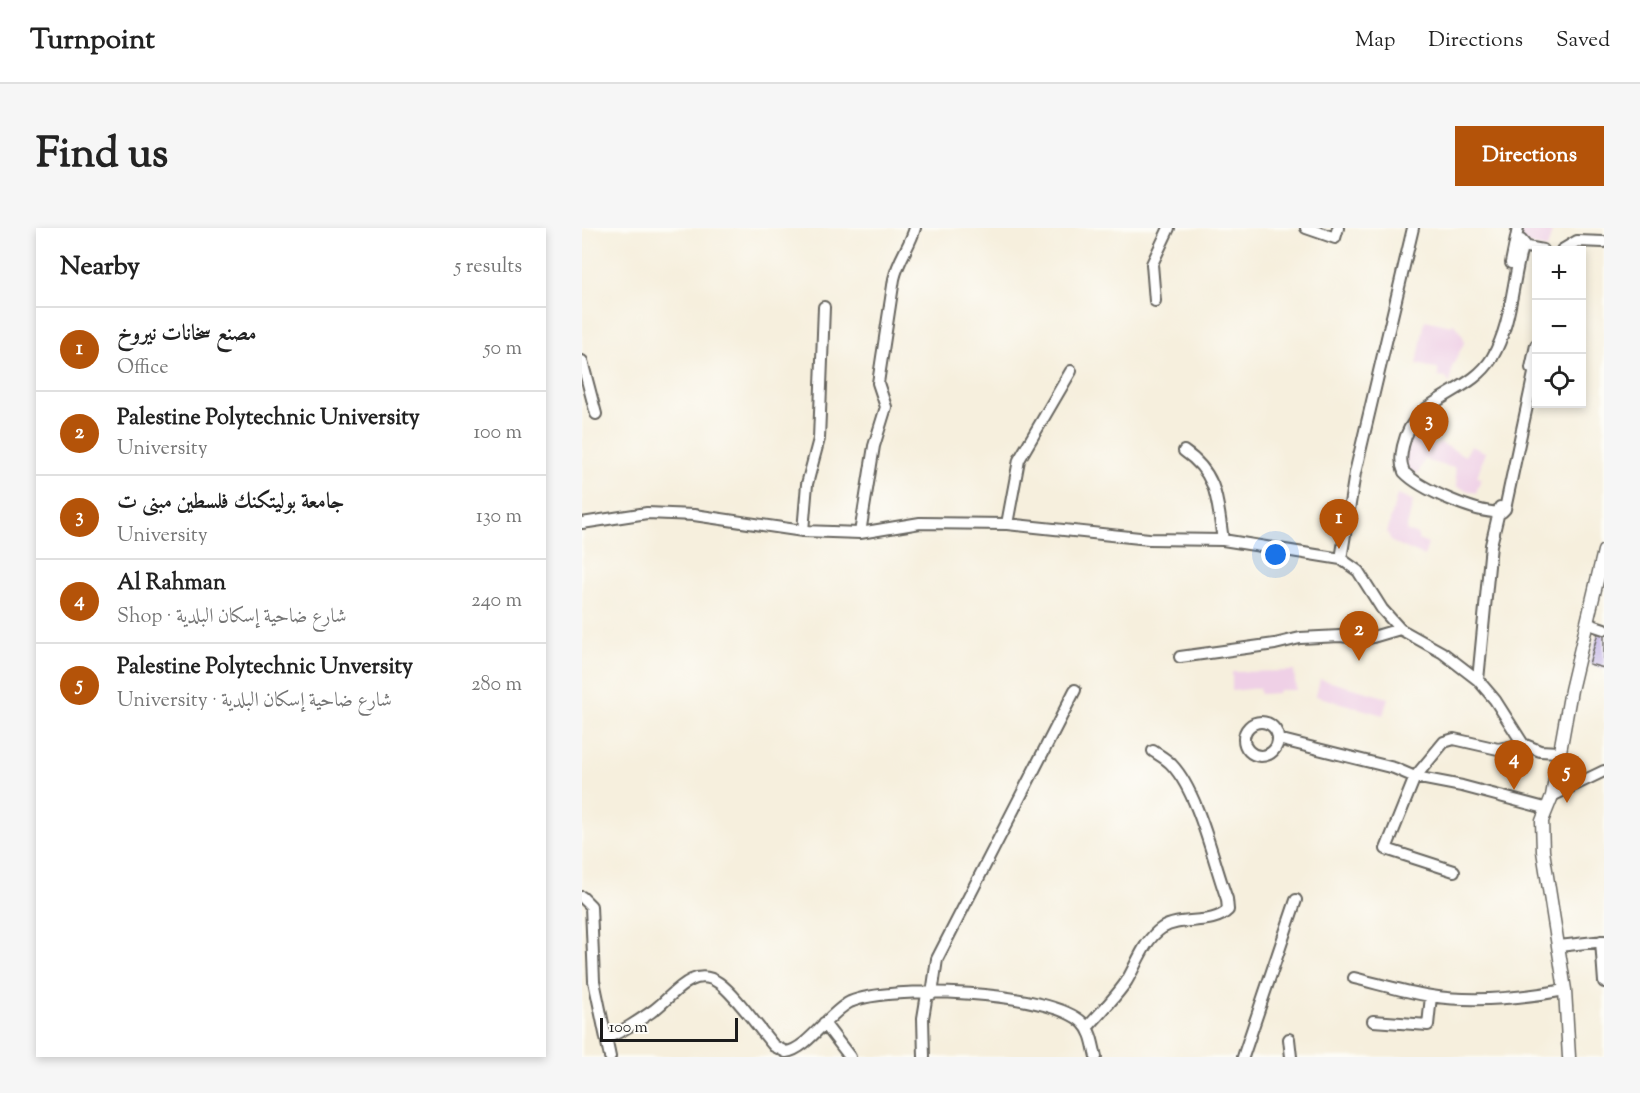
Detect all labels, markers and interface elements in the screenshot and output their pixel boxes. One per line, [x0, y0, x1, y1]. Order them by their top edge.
text: Turnpoint [30, 21, 155, 61]
text: Map [1355, 26, 1395, 56]
text: Directions [1428, 26, 1523, 56]
text: Saved [1556, 26, 1610, 56]
text: Find us [36, 126, 168, 186]
button: Directions [1455, 126, 1604, 186]
map controls [1532, 246, 1586, 408]
button: + [1532, 246, 1586, 300]
text: Nearby [60, 249, 140, 286]
text: 5 results [455, 253, 522, 282]
button: − [1532, 300, 1586, 354]
text: مصنع سخانات نيروخ [117, 319, 257, 351]
text: 1 [76, 335, 83, 364]
text: 50 m [484, 335, 522, 364]
text: Office [117, 354, 169, 383]
button: locate [1532, 354, 1586, 408]
pin: 3 [1410, 402, 1448, 452]
text: Palestine Polytechnic University [117, 403, 420, 435]
text: 2 [75, 419, 84, 448]
text: 100 m [473, 419, 522, 448]
text: University [117, 435, 208, 464]
text: جامعة بوليتكنك فلسطين مبنى ت [117, 487, 344, 519]
pin: 1 [1320, 500, 1359, 549]
text: 3 [75, 503, 84, 532]
text: 130 m [476, 503, 522, 532]
text: University [117, 522, 208, 551]
your location [1261, 540, 1290, 569]
text: Al Rahman [117, 568, 226, 600]
text: 4 [74, 587, 85, 616]
text: 240 m [471, 587, 522, 616]
text: Shop · شارع ضاحية إسكان البلدية [117, 603, 347, 632]
pin: 2 [1340, 612, 1378, 661]
text: Palestine Polytechnic Unversity [117, 652, 413, 684]
text: 5 [76, 671, 83, 700]
text: 280 m [471, 671, 522, 700]
text: University · شارع ضاحية إسكان البلدية [117, 687, 392, 716]
pin: 4 [1494, 740, 1534, 790]
pin: 5 [1548, 754, 1586, 803]
scale bar [600, 1015, 738, 1042]
text: 100 m [609, 1017, 648, 1040]

